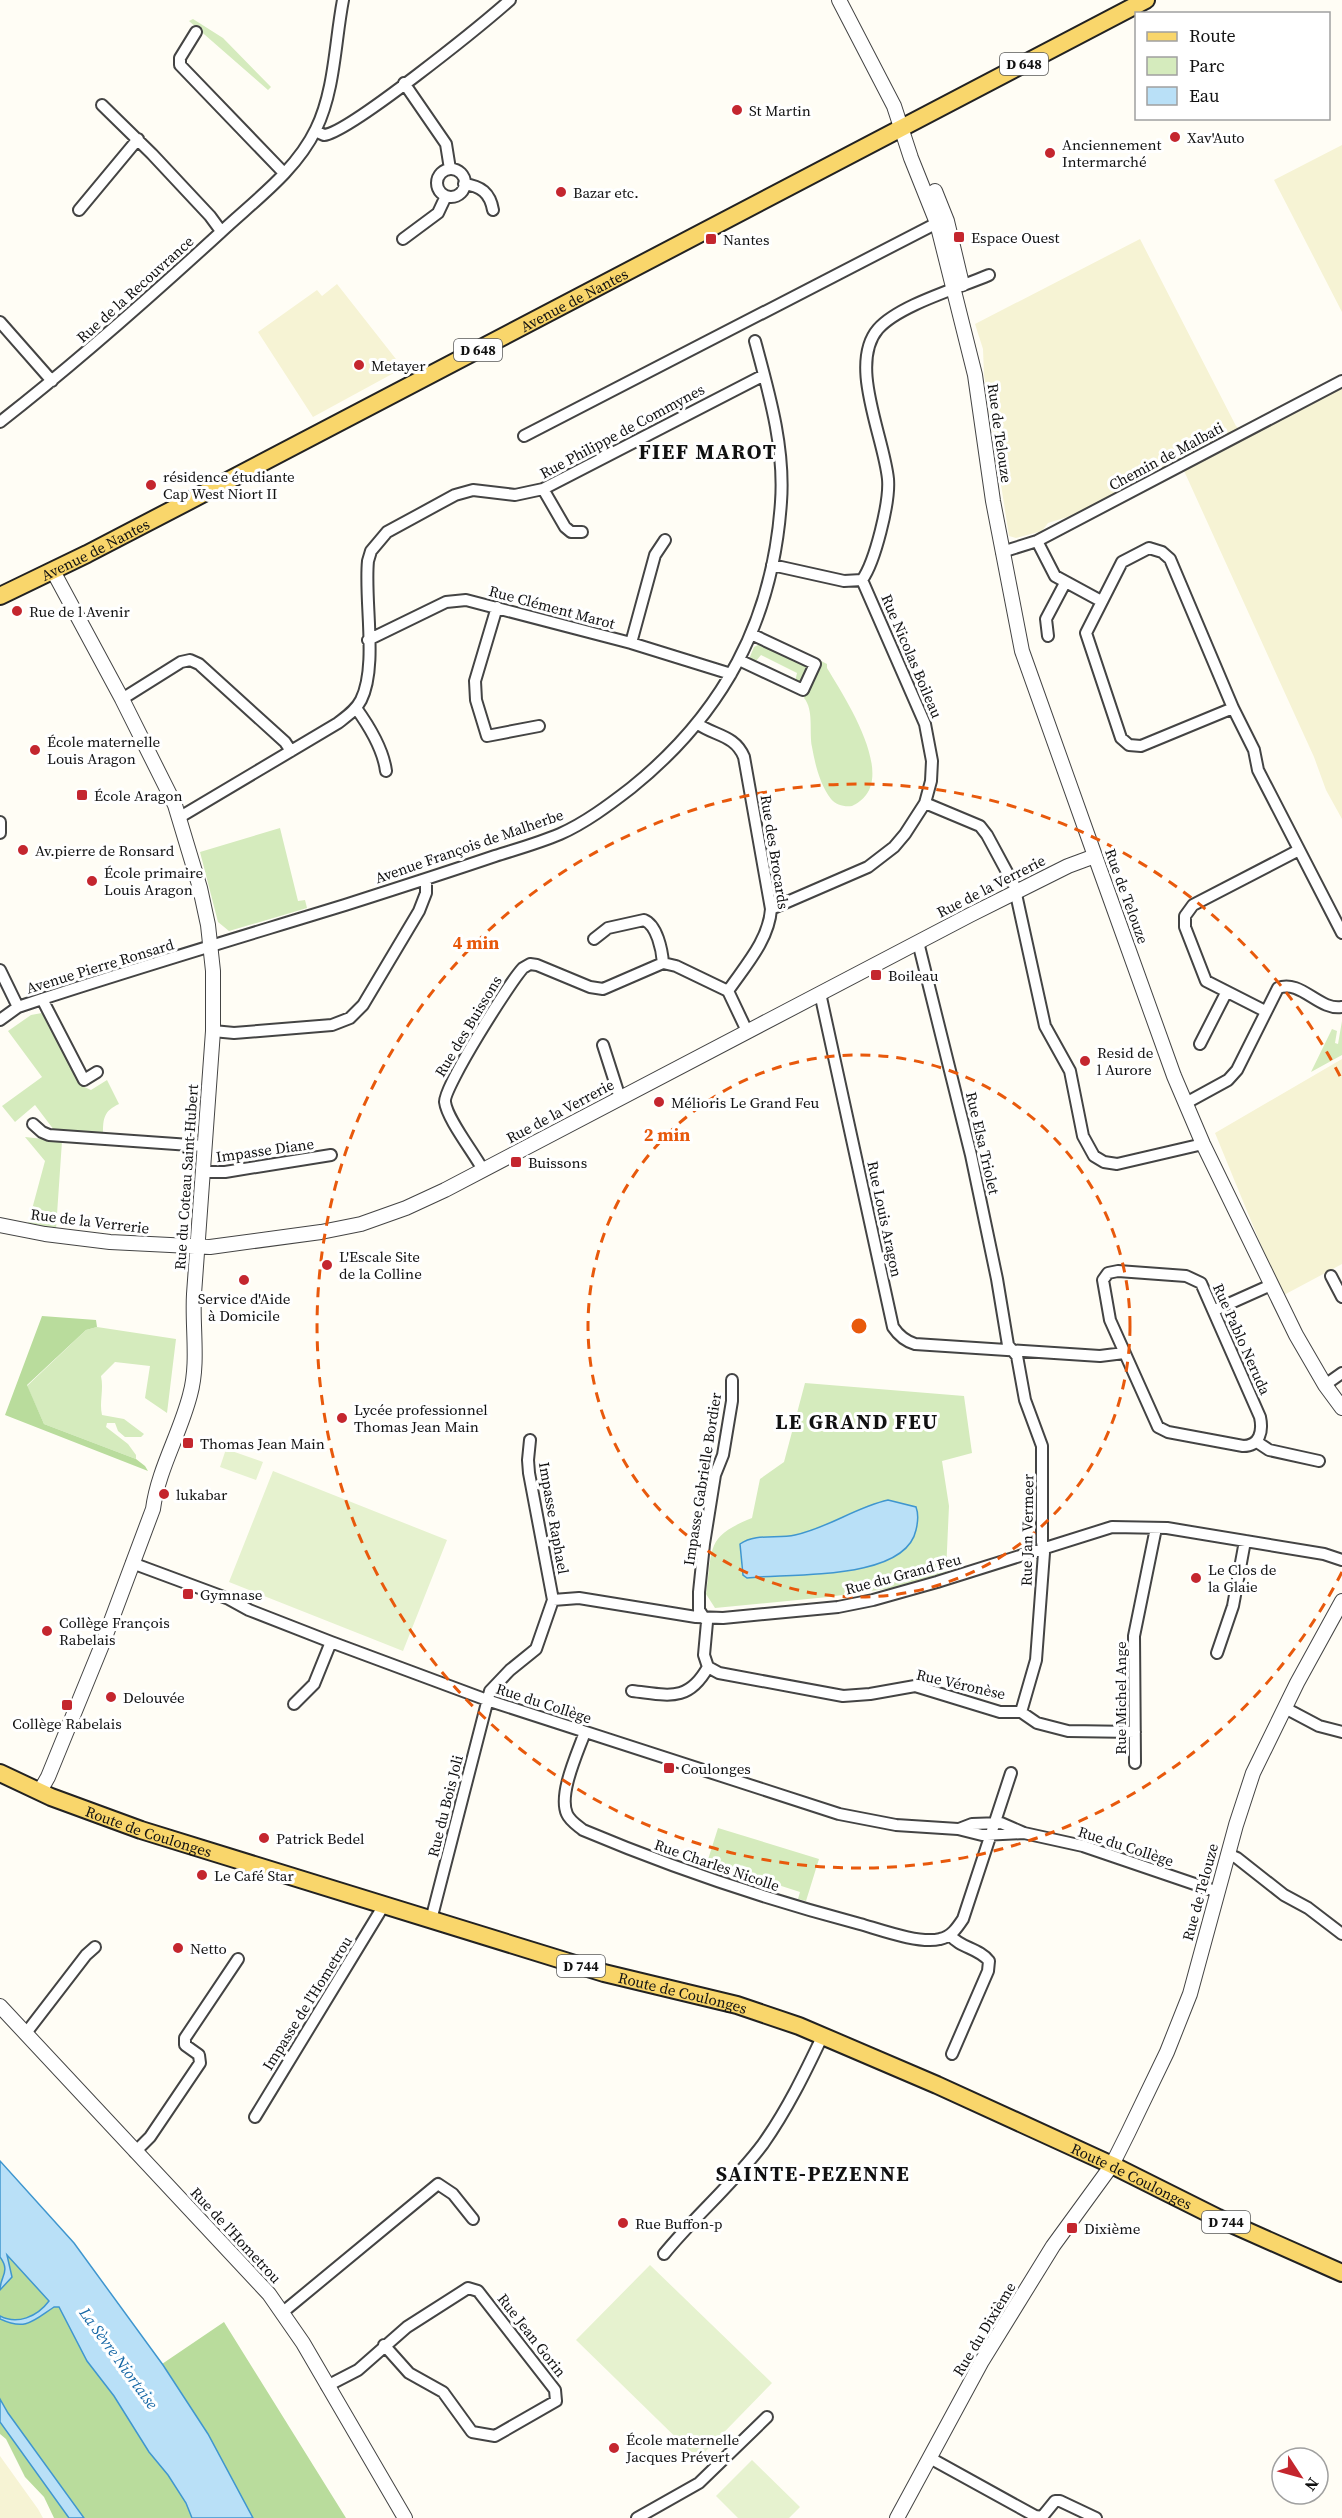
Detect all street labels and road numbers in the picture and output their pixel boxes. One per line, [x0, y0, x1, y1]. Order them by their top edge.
road number: D 648 [1000, 53, 1048, 75]
street label: Rue de la Recouvrance [72, 230, 198, 347]
street label: Avenue de Nantes [516, 263, 631, 336]
road number: D 648 [454, 339, 502, 361]
street label: Rue Philippe de Commynes [536, 379, 708, 483]
street label: Rue de Telouze [983, 382, 1017, 484]
street label: Chemin de Malbati [1105, 417, 1227, 495]
street label: Avenue de Nantes [37, 513, 153, 585]
street label: Rue Clément Marot [487, 580, 617, 634]
street label: Rue Nicolas Boileau [876, 591, 948, 721]
street label: Rue des Brocards [756, 793, 794, 911]
street label: Avenue François de Malherbe [372, 804, 566, 888]
street label: Rue de Telouze [1100, 845, 1154, 947]
street label: Rue de la Verrerie [933, 849, 1049, 922]
street label: Avenue Pierre Ronsard [24, 933, 177, 998]
street label: Rue des Buissons [429, 971, 507, 1081]
street label: Rue de la Verrerie [502, 1074, 618, 1148]
street label: Rue du Coteau Saint-Hubert [169, 1083, 203, 1271]
street label: Rue Elsa Triolet [961, 1090, 1005, 1196]
street label: Impasse Diane [215, 1133, 316, 1167]
street label: Rue Louis Aragon [862, 1159, 908, 1279]
street label: Rue de la Verrerie [29, 1203, 151, 1239]
street label: Rue Pablo Neruda [1208, 1280, 1276, 1398]
street label: Impasse Gabrielle Bordier [678, 1390, 726, 1567]
street label: Impasse Raphael [534, 1460, 574, 1576]
street label: Rue Jan Vermeer [1016, 1473, 1038, 1586]
street label: Rue du Grand Feu [843, 1548, 964, 1600]
street label: Rue Michel Ange [1110, 1641, 1131, 1755]
street label: Rue Véronèse [914, 1664, 1008, 1705]
street label: Rue du Collège [494, 1678, 595, 1728]
street label: Rue du Bois Joli [422, 1753, 468, 1859]
street label: Route de Coulonges [83, 1800, 215, 1862]
street label: Rue du Collège [1076, 1821, 1177, 1871]
street label: Rue Charles Nicolle [652, 1834, 783, 1896]
street label: Rue de Telouze [1177, 1841, 1223, 1943]
street label: Impasse de l'Hometrou [257, 1932, 357, 2074]
road number: D 744 [557, 1955, 605, 1977]
street label: Route de Coulonges [616, 1966, 750, 2018]
street label: Route de Coulonges [1068, 2137, 1196, 2214]
street label: Rue de l'Hometrou [186, 2182, 286, 2288]
road number: D 744 [1202, 2211, 1250, 2233]
street label: Rue du Dixième [948, 2278, 1021, 2380]
street label: Rue Jean Gorin [493, 2289, 571, 2381]

